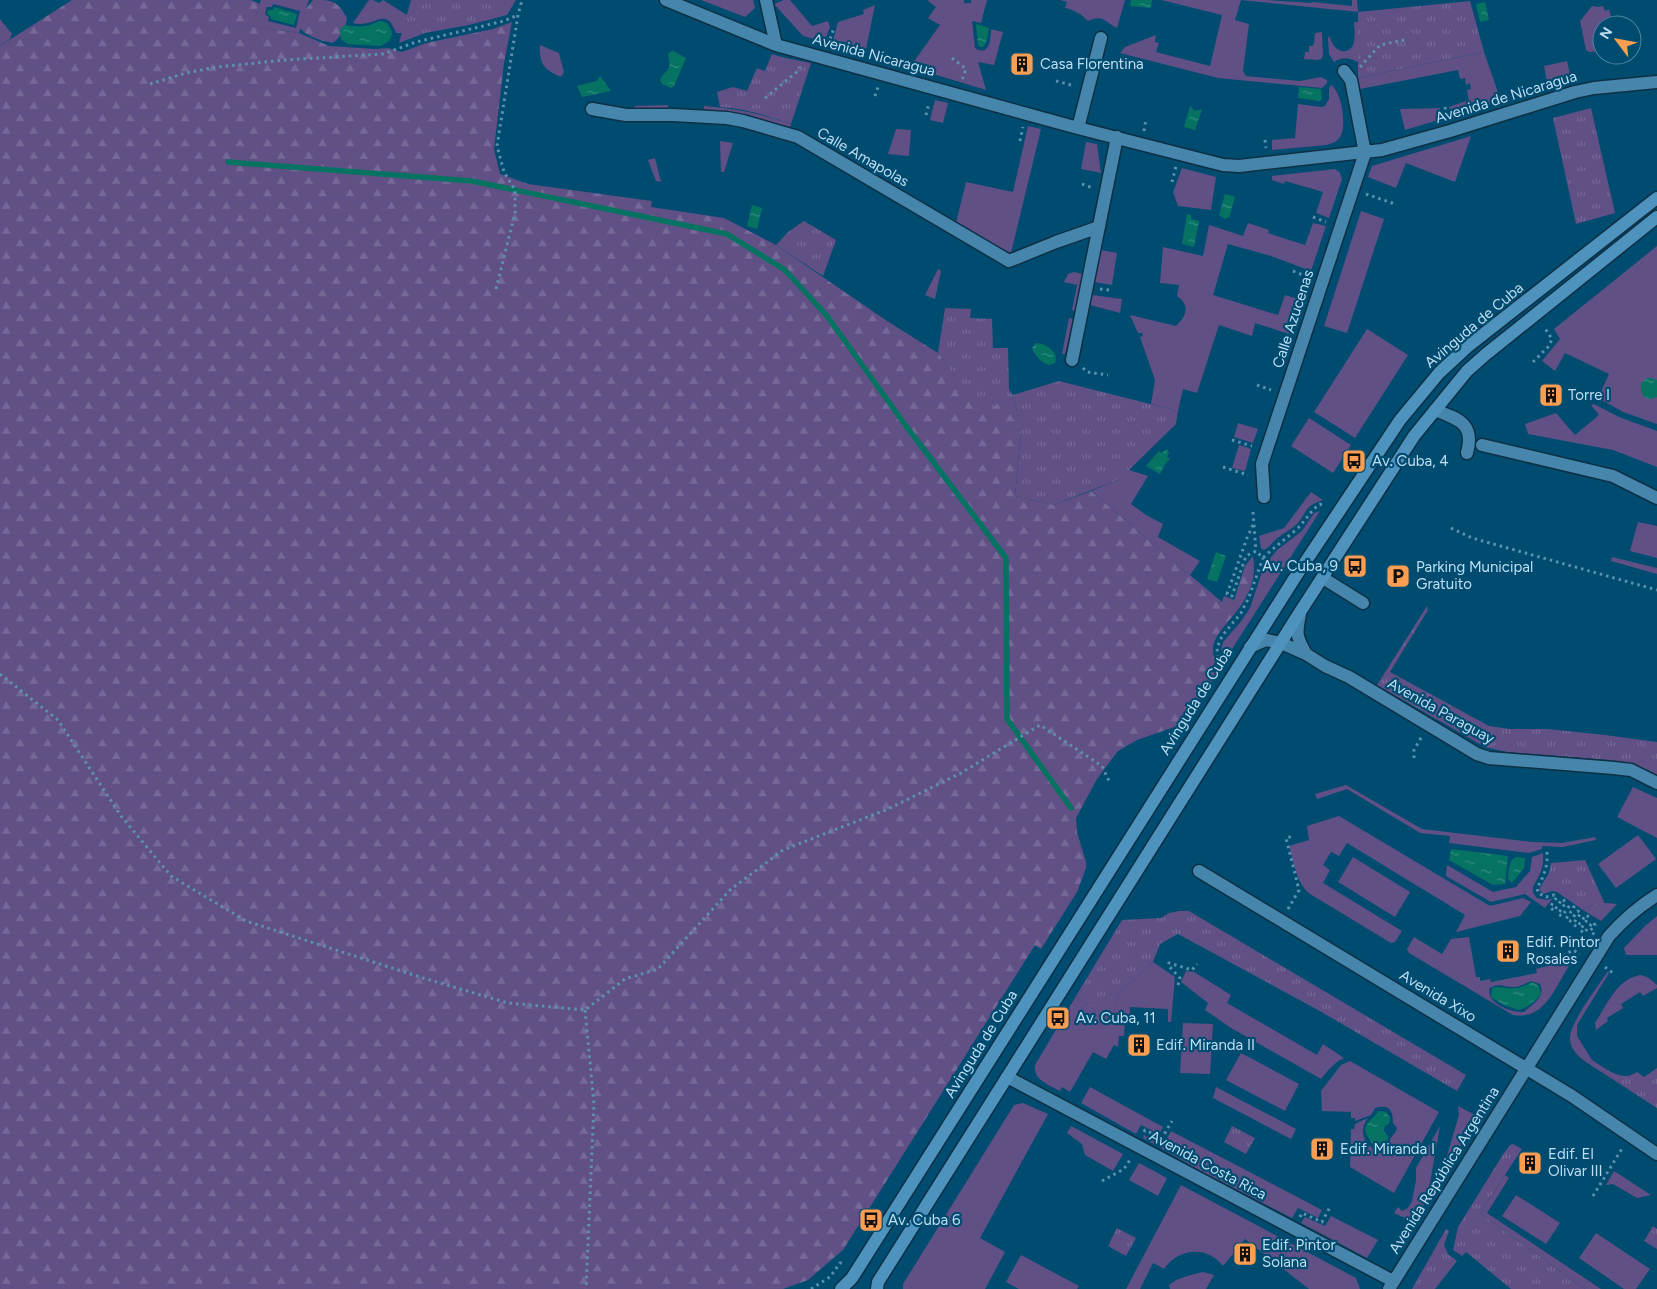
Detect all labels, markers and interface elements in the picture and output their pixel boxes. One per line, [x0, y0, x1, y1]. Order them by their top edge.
north arrow [1592, 15, 1642, 65]
text: N [1596, 24, 1616, 42]
street label: Avenida Nicaragua [811, 30, 937, 80]
building icon: Casa Florentina [1009, 51, 1035, 77]
place label: Casa Florentina [1040, 55, 1144, 73]
street label: Avenida de Nicaragua [1433, 67, 1579, 127]
street label: Calle Amapolas [814, 123, 912, 191]
street label: Calle Azucenas [1269, 268, 1317, 370]
street label: Avinguda de Cuba [1421, 278, 1527, 372]
building icon: Torre I [1538, 382, 1564, 408]
place label: Torre I [1568, 386, 1610, 404]
bus stop icon: Av. Cuba, 4 [1341, 448, 1367, 474]
place label: Av. Cuba, 4 [1372, 452, 1449, 470]
bus stop icon: Av. Cuba, 9 [1342, 553, 1368, 579]
place label: Av. Cuba, 9 [1262, 557, 1338, 575]
place label: Parking Municipal Gratuito [1416, 558, 1533, 593]
parking icon: Parking Municipal Gratuito [1385, 563, 1411, 589]
street label: Avinguda de Cuba [1156, 644, 1236, 758]
street label: Avenida Paraguay [1384, 674, 1498, 748]
place label: Edif. Pintor Rosales [1526, 933, 1599, 968]
building icon: Edif. Pintor Rosales [1495, 938, 1521, 964]
street label: Avenida Xixo [1396, 966, 1480, 1026]
street label: Avinguda de Cuba [941, 987, 1021, 1101]
bus stop icon: Av. Cuba, 11 [1045, 1005, 1071, 1031]
place label: Av. Cuba, 11 [1076, 1009, 1156, 1027]
building icon: Edif. Miranda II [1126, 1032, 1152, 1058]
place label: Edif. Miranda II [1156, 1036, 1255, 1054]
street label: Avenida República Argentina [1385, 1083, 1503, 1257]
street label: Avenida Costa Rica [1146, 1127, 1270, 1203]
building icon: Edif. Miranda I [1309, 1136, 1335, 1162]
place label: Edif. Miranda I [1340, 1140, 1435, 1158]
place label: Edif. El Olivar III [1548, 1145, 1603, 1180]
building icon: Edif. El Olivar III [1517, 1150, 1543, 1176]
bus stop icon: Av. Cuba 6 [858, 1207, 884, 1233]
place label: Av. Cuba 6 [888, 1211, 961, 1229]
place label: Edif. Pintor Solana [1262, 1236, 1335, 1271]
building icon: Edif. Pintor Solana [1232, 1241, 1258, 1267]

